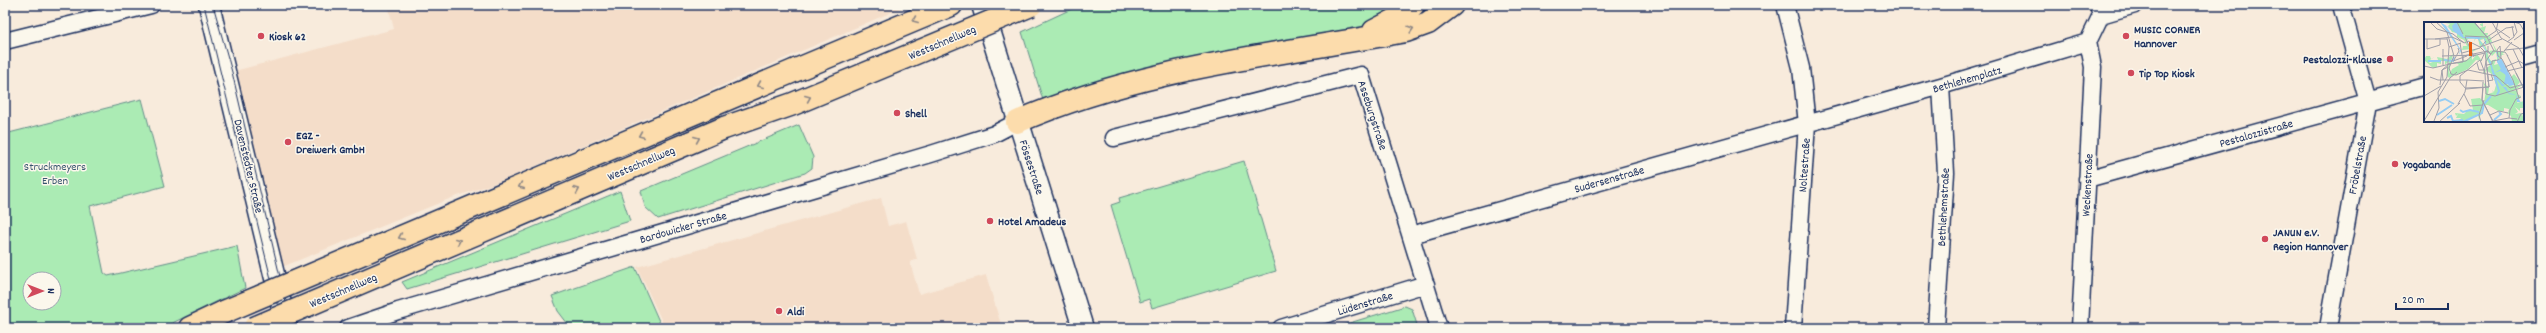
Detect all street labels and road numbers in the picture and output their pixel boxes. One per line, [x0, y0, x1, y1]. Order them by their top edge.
street label: Westschnellweg [906, 22, 979, 65]
street label: Bethlehemplatz [1931, 62, 2004, 98]
street label: Asseburgstraße [1352, 78, 1391, 153]
street label: Pestalozzistraße [2218, 116, 2295, 153]
street label: Davenstedter Straße [228, 118, 267, 215]
street label: Fröbelstraße [2345, 135, 2372, 196]
street label: Noltestraße [1795, 137, 1816, 193]
street label: Fössestraße [1014, 138, 1047, 197]
street label: Westschnellweg [605, 143, 678, 186]
street label: Weckenstraße [2078, 153, 2099, 217]
street label: Sudersenstraße [1572, 162, 1646, 199]
street label: Bethlehemstraße [1934, 167, 1955, 247]
street label: Bardowicker Straße [638, 208, 729, 249]
street label: Westschnellweg [307, 270, 380, 313]
street label: Lüdenstraße [1336, 288, 1395, 321]

